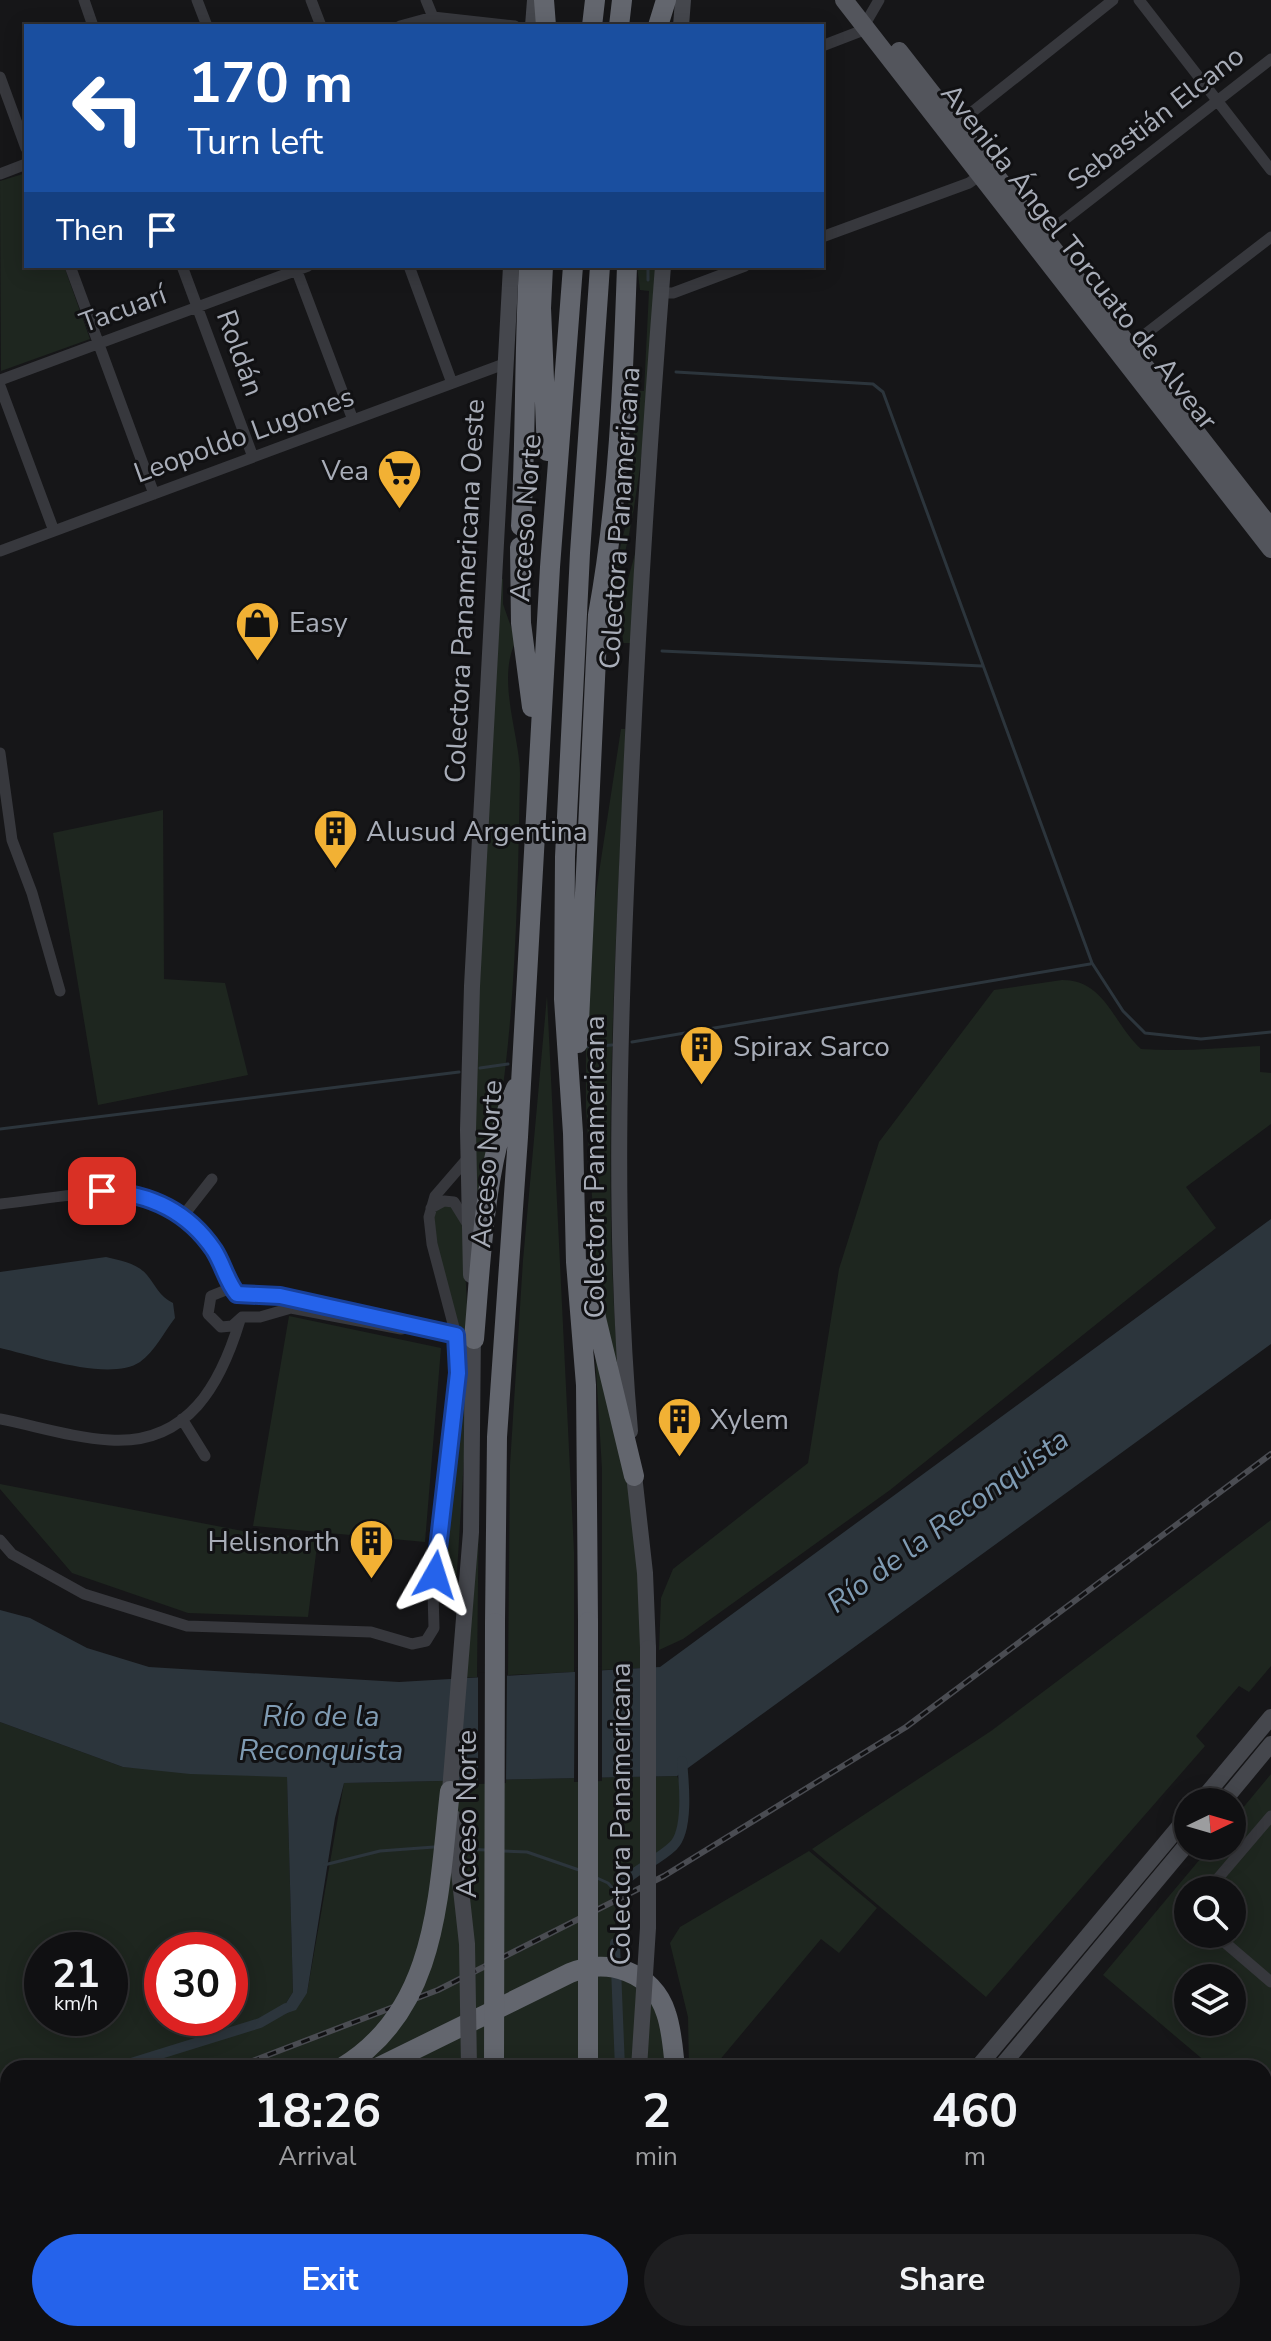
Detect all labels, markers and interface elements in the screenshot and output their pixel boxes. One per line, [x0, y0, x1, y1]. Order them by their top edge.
street label: Sebastián Elcano [1060, 37, 1252, 199]
text: 170 m [188, 45, 353, 122]
icon: left [56, 56, 160, 160]
street label: Avenida Ángel Torcuato de Alvear [932, 76, 1226, 438]
text: Turn left [188, 118, 323, 167]
icon: arrive [140, 208, 184, 252]
text: Then [56, 210, 124, 251]
street label: Tacuarí [74, 275, 173, 342]
street label: Roldán [207, 305, 273, 401]
street label: Colectora Panamericana [590, 366, 650, 670]
street label: Leopoldo Lugones [129, 378, 359, 492]
street label: Colectora Panamericana Oeste [436, 398, 494, 784]
street label: Acceso Norte [501, 433, 551, 603]
supermarket icon: Vea [376, 447, 424, 510]
place label: Vea [321, 452, 369, 490]
shop icon: Easy [234, 599, 282, 662]
place label: Easy [289, 604, 348, 642]
building icon: Alusud Argentina [311, 808, 359, 871]
place label: Alusud Argentina [366, 813, 588, 851]
street label: Colectora Panamericana [576, 1015, 614, 1319]
building icon: Spirax Sarco [678, 1023, 726, 1086]
place label: Spirax Sarco [733, 1028, 890, 1066]
street label: Acceso Norte [462, 1079, 512, 1249]
pin [68, 1157, 136, 1225]
icon: arrive [80, 1169, 124, 1213]
building icon: Xylem [655, 1396, 703, 1459]
place label: Xylem [710, 1401, 789, 1439]
water label: Río de la Reconquista [819, 1419, 1077, 1623]
building icon: Helisnorth [347, 1518, 395, 1581]
place label: Helisnorth [208, 1523, 340, 1561]
position arrow [393, 1533, 477, 1617]
street label: Colectora Panamericana [602, 1662, 640, 1966]
water label: Río de la Reconquista [239, 1696, 403, 1771]
street label: Acceso Norte [448, 1730, 486, 1898]
north arrow [1174, 1788, 1246, 1860]
map controls [1174, 1788, 1246, 2036]
button: search [1174, 1876, 1246, 1948]
speed limit sign: 30 [144, 1932, 248, 2036]
text: 21 [52, 1947, 100, 2001]
button: layers [1174, 1964, 1246, 2036]
text: km/h [54, 1990, 98, 2017]
text: 18:26 [254, 2078, 381, 2144]
text: 2 [642, 2078, 671, 2144]
text: 460 [932, 2078, 1018, 2144]
text: Arrival [278, 2139, 357, 2174]
text: min [635, 2139, 678, 2174]
text: m [964, 2139, 986, 2174]
button: Exit [32, 2234, 628, 2326]
button: Share [644, 2234, 1240, 2326]

